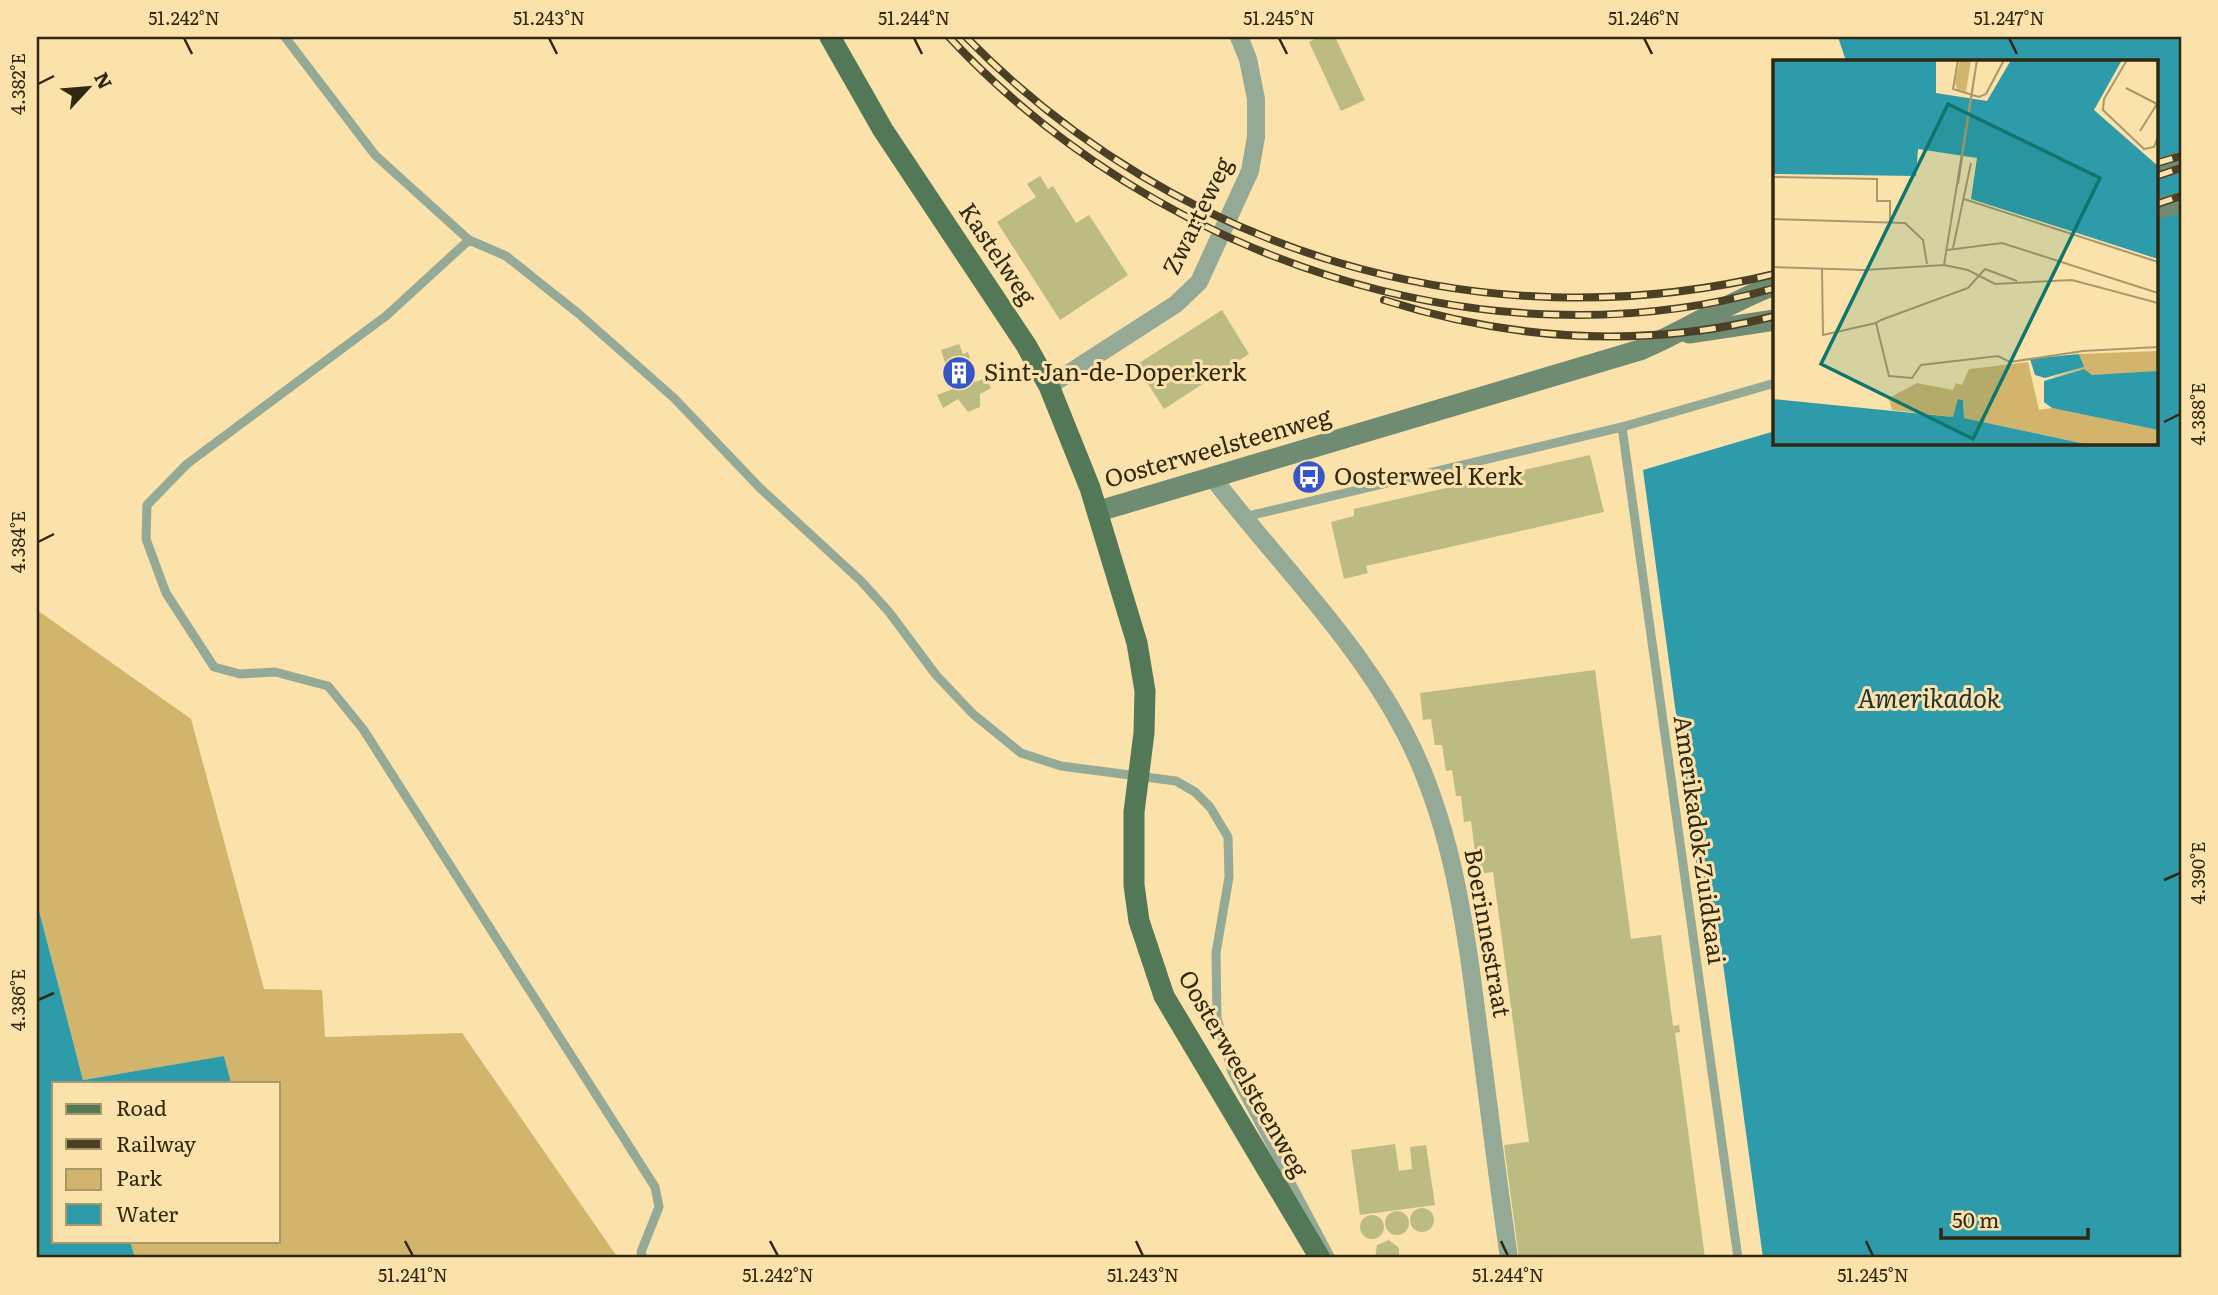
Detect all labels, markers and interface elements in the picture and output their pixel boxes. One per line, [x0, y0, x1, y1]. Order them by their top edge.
text: 51.242°N [148, 4, 220, 31]
text: 51.243°N [513, 4, 585, 31]
text: 51.244°N [878, 4, 950, 31]
text: 51.245°N [1243, 4, 1315, 31]
text: 51.246°N [1608, 4, 1680, 31]
text: 51.247°N [1974, 4, 2044, 31]
north arrow [52, 52, 122, 122]
text: 4.382°E [4, 53, 31, 115]
inset map [1773, 60, 2158, 444]
text: N [88, 67, 120, 93]
street label: Zwarteweg [1152, 150, 1240, 280]
street label: Kastelweg [952, 195, 1046, 311]
place label: Sint-Jan-de-Doperkerk [984, 353, 1247, 388]
building icon: Sint-Jan-de-Doperkerk [940, 354, 978, 392]
text: 4.388°E [2184, 383, 2211, 445]
street label: Oosterweelsteenweg [1100, 396, 1335, 495]
place label: Oosterweel Kerk [1334, 457, 1523, 492]
bus stop icon: Oosterweel Kerk [1290, 458, 1328, 496]
text: 4.384°E [4, 511, 31, 573]
water label: Amerikadok [1857, 677, 2002, 716]
street label: Amerikadok-Zuidkaai [1667, 713, 1736, 966]
text: 4.390°E [2184, 842, 2211, 904]
street label: Boerinnestraat [1457, 845, 1522, 1020]
street label: Oosterweelsteenweg [1171, 962, 1319, 1184]
text: 4.386°E [4, 969, 31, 1031]
legend [52, 1082, 280, 1242]
text: Road [116, 1091, 167, 1122]
text: Railway [116, 1127, 197, 1158]
text: Park [116, 1161, 162, 1192]
text: Water [116, 1197, 178, 1228]
scale bar [1941, 1197, 2088, 1241]
text: 50 m [1952, 1203, 1999, 1234]
text: 51.241°N [378, 1261, 448, 1288]
text: 51.242°N [742, 1261, 814, 1288]
text: 51.243°N [1107, 1261, 1179, 1288]
text: 51.244°N [1472, 1261, 1544, 1288]
text: 51.245°N [1837, 1261, 1909, 1288]

